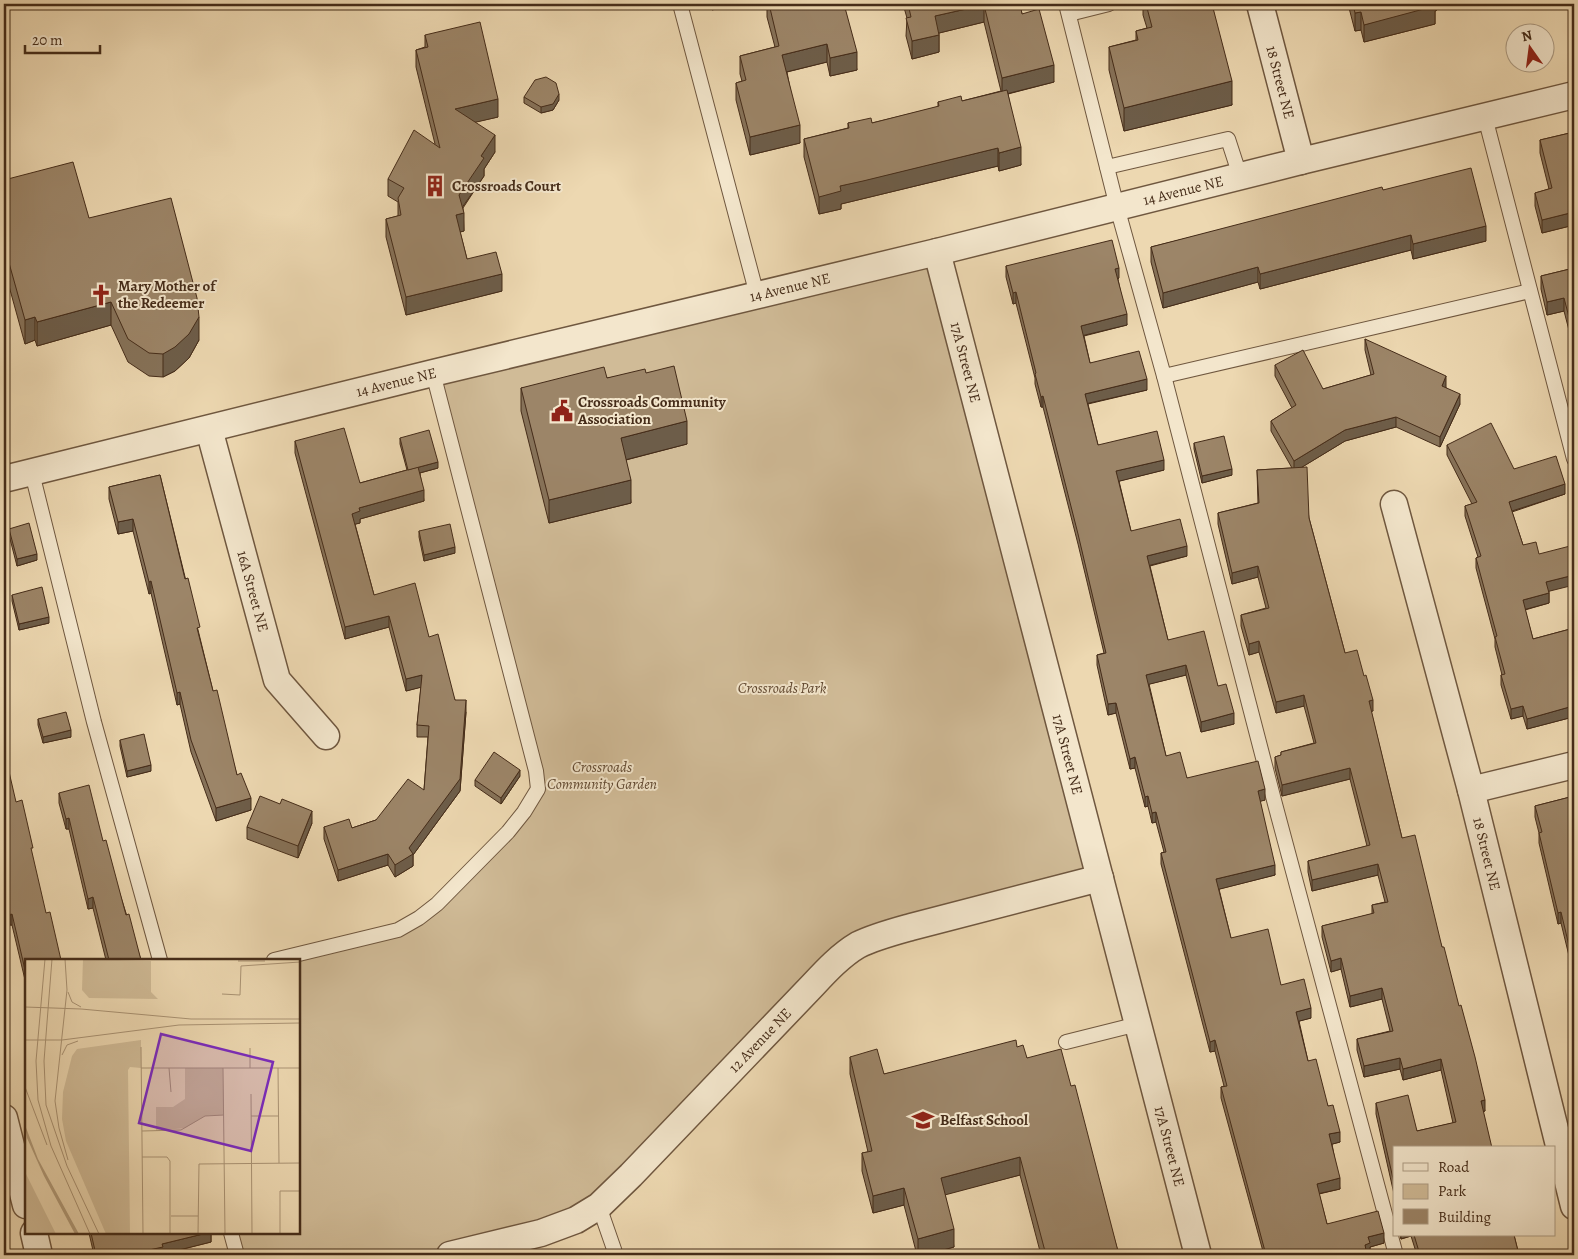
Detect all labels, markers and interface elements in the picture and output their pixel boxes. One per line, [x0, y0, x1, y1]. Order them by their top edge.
scale bar [25, 22, 100, 54]
north arrow [1506, 22, 1556, 72]
text: N [1520, 25, 1534, 46]
text: 20 m [32, 30, 63, 50]
street label: 18 Street NE [1261, 44, 1300, 121]
street label: 14 Avenue NE [1141, 171, 1226, 210]
building icon: Crossroads Court [422, 173, 448, 199]
place label: Crossroads Court [452, 176, 561, 196]
street label: 14 Avenue NE [748, 268, 832, 307]
place label: Mary Mother of the Redeemer [118, 276, 217, 313]
church icon: Mary Mother of the Redeemer [88, 282, 114, 308]
street label: 17A Street NE [946, 320, 986, 405]
street label: 14 Avenue NE [354, 363, 439, 402]
place label: Crossroads Community Association [577, 392, 727, 429]
public building icon: Crossroads Community Association [549, 398, 575, 424]
street label: 16A Street NE [232, 548, 273, 634]
park label: Crossroads Park [738, 678, 827, 698]
street label: 17A Street NE [1048, 712, 1088, 797]
park label: Crossroads Community Garden [547, 757, 657, 794]
street label: 18 Street NE [1468, 815, 1506, 893]
inset map [25, 959, 300, 1234]
street label: 12 Avenue NE [724, 1004, 796, 1077]
street label: 17A Street NE [1150, 1104, 1190, 1189]
school or university icon: Belfast School [910, 1107, 936, 1133]
place label: Belfast School [940, 1110, 1028, 1130]
legend [1393, 1146, 1556, 1236]
text: Road [1438, 1157, 1470, 1177]
text: Park [1438, 1181, 1467, 1201]
text: Building [1438, 1207, 1491, 1227]

